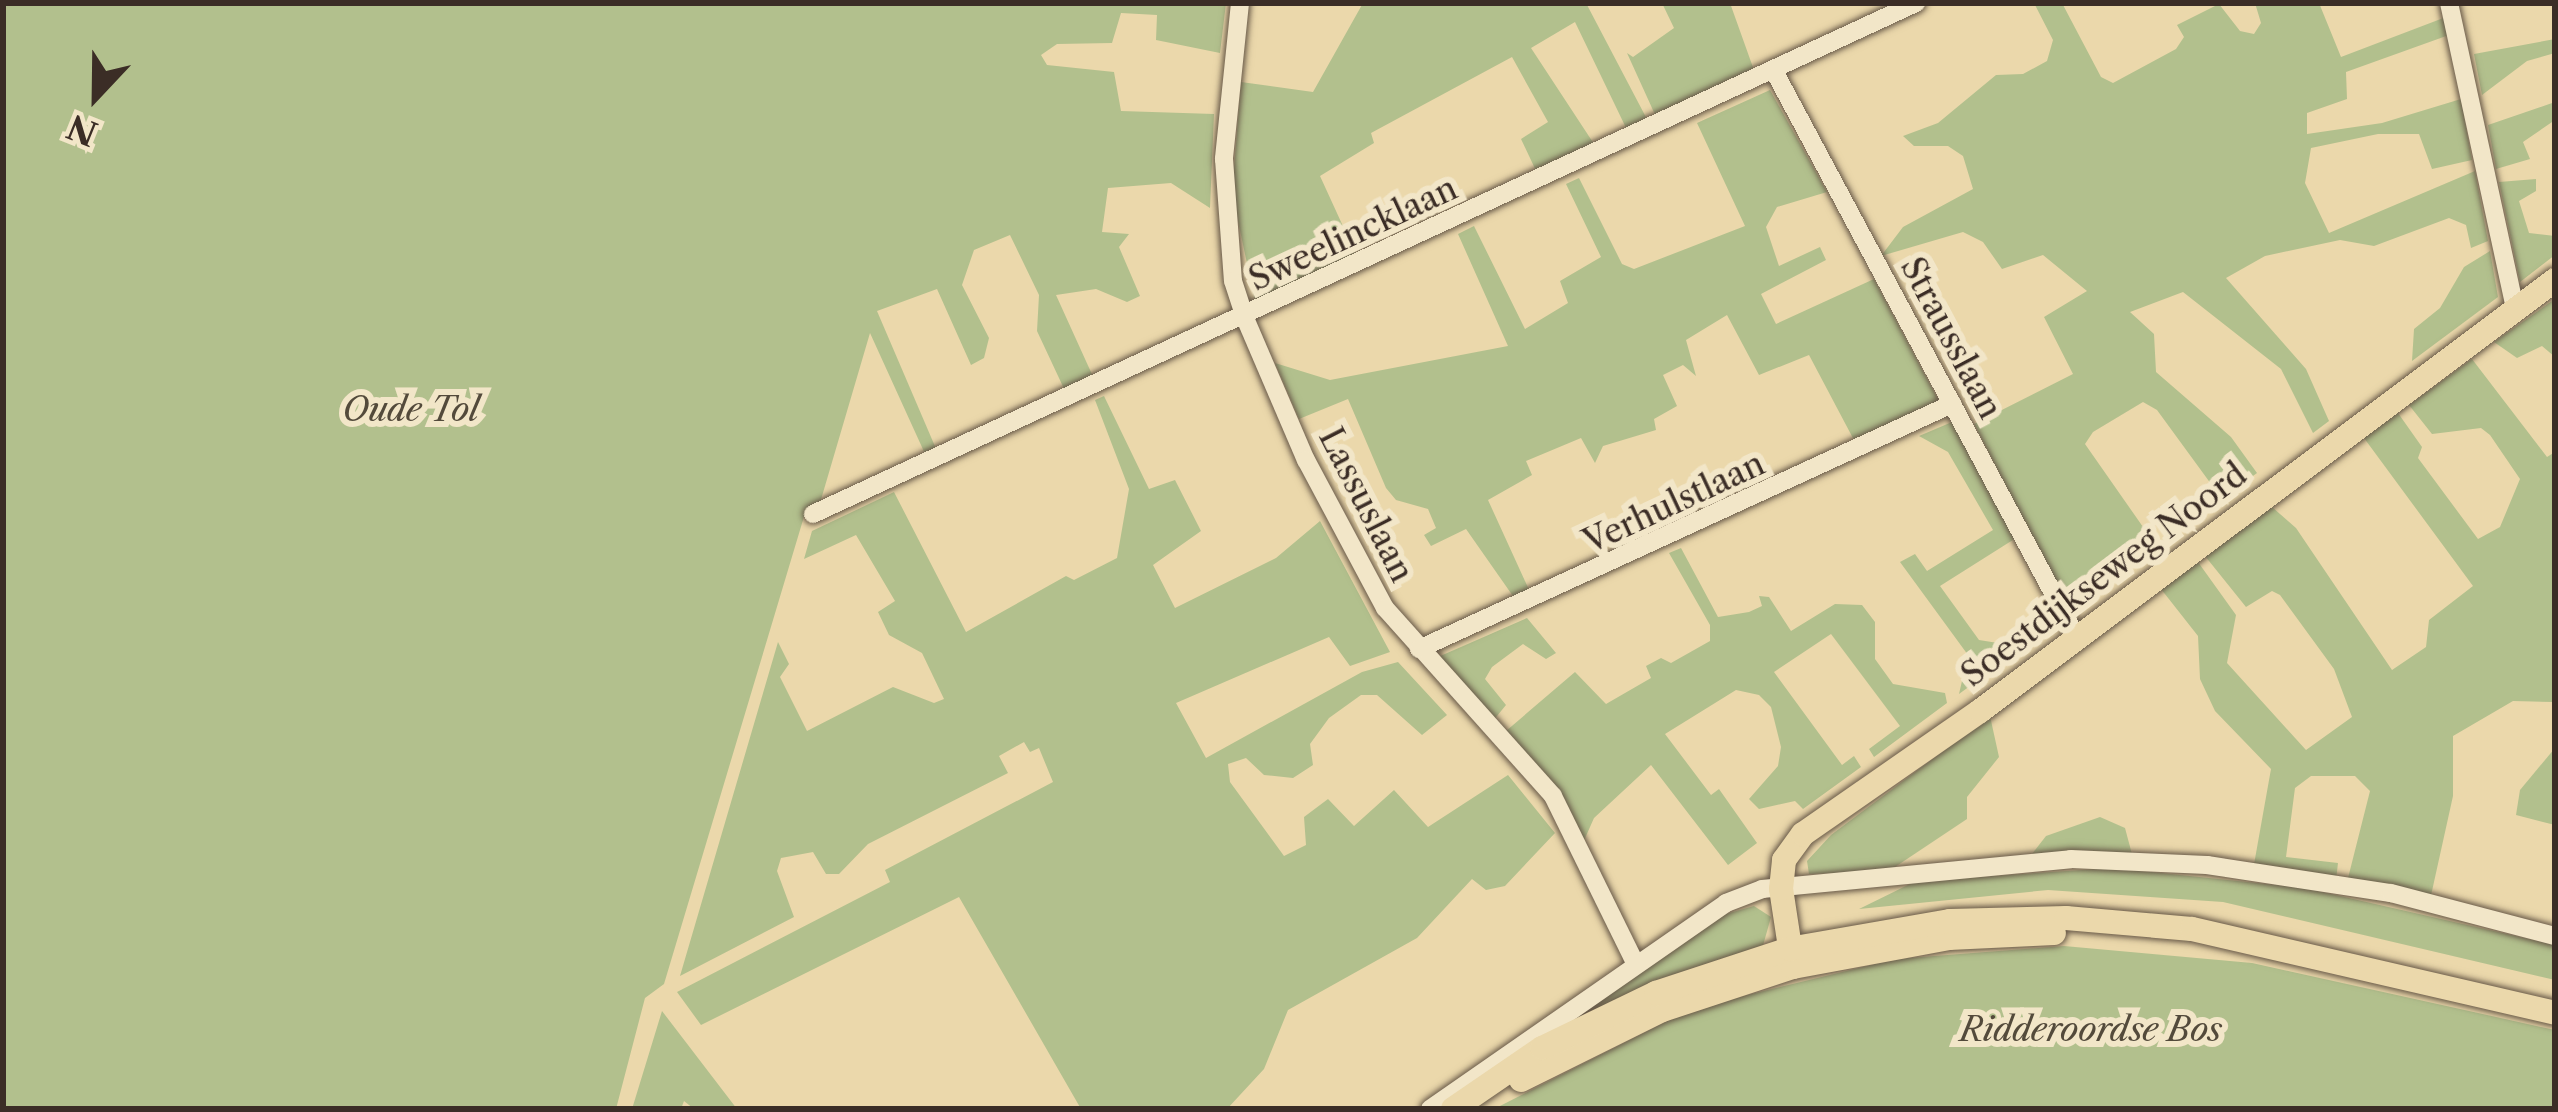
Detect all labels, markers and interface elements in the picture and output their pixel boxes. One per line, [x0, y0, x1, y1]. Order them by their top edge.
north arrow [36, 36, 156, 156]
text: N [61, 105, 103, 154]
street label: Sweelincklaan [1243, 169, 1463, 299]
street label: Strausslaan [1892, 251, 2010, 425]
park label: Oude Tol [342, 390, 480, 430]
street label: Lassuslaan [1310, 421, 1422, 589]
street label: Verhulstlaan [1577, 444, 1771, 562]
street label: Soestdijkseweg Noord [1954, 455, 2254, 695]
park label: Ridderoordse Bos [1960, 1010, 2222, 1050]

